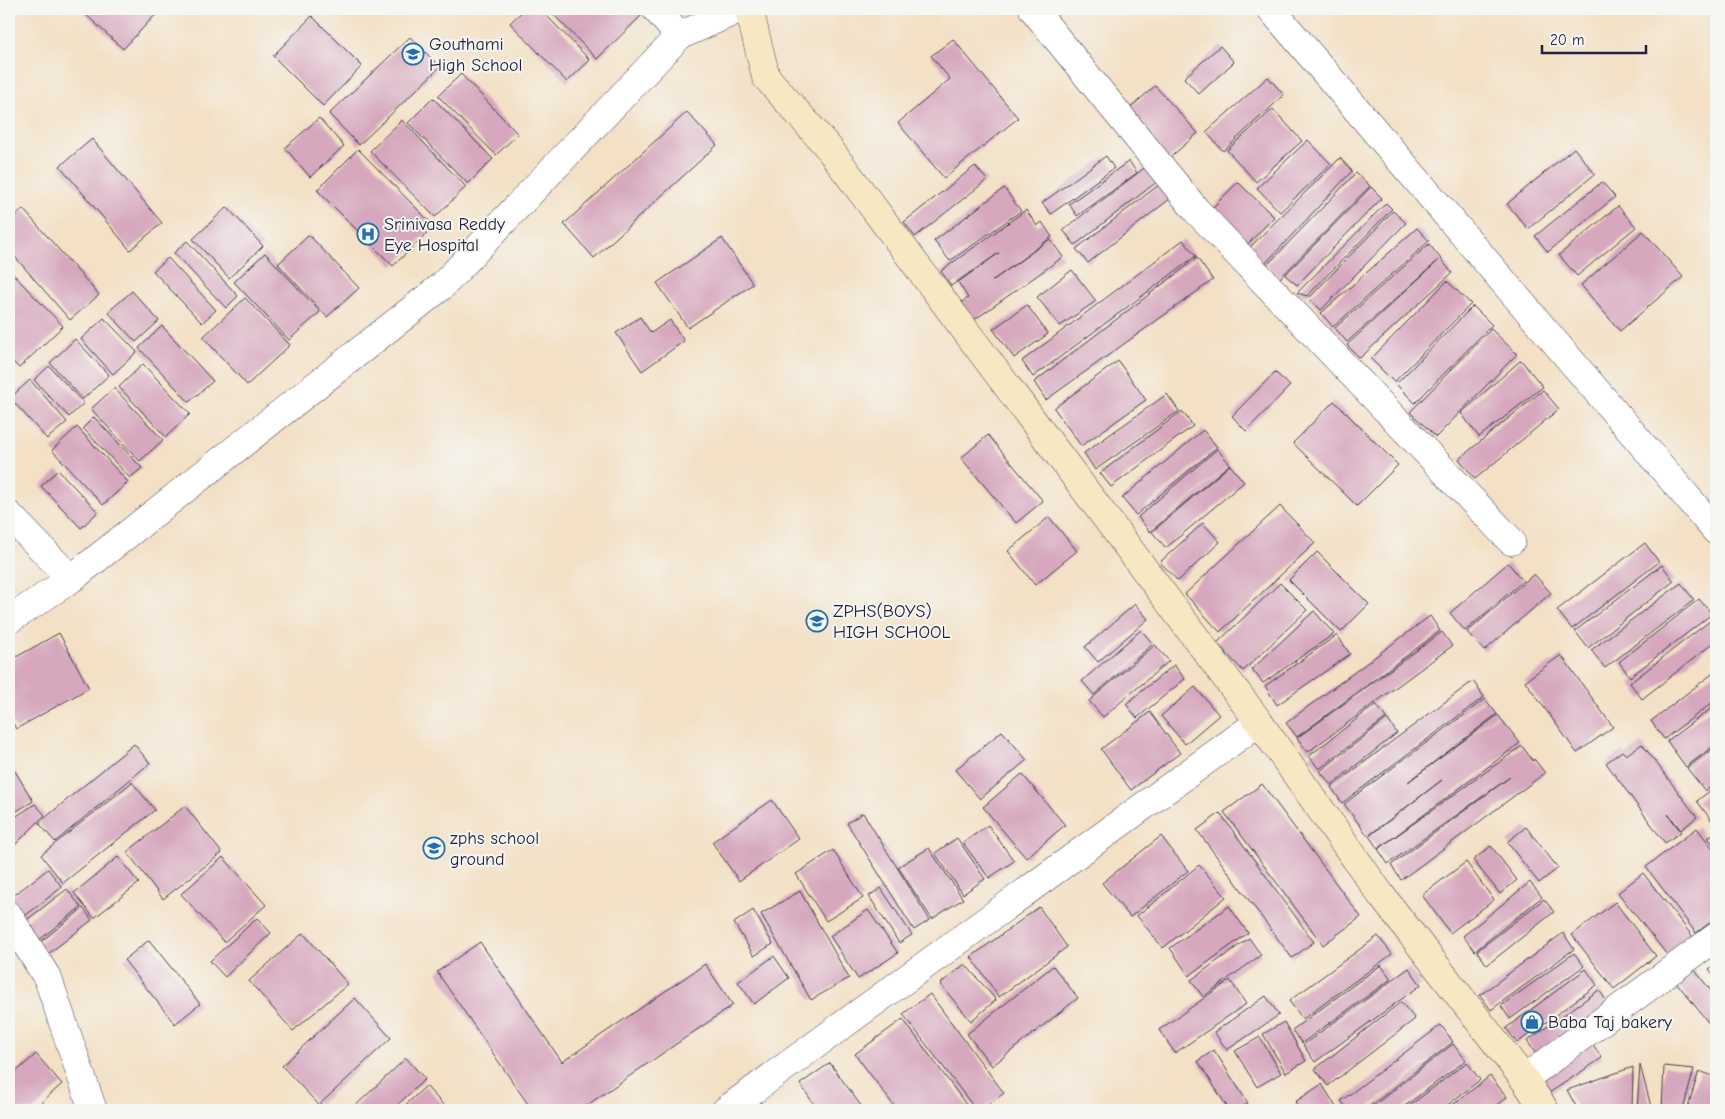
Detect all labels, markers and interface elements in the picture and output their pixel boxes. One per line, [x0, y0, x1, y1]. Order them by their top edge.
scale bar [1542, 22, 1646, 54]
text: 20 m [1550, 31, 1584, 49]
place label: Gouthami High School [429, 34, 523, 76]
school or university icon: Gouthami High School [401, 42, 425, 66]
place label: Srinivasa Reddy Eye Hospital [384, 214, 506, 256]
hospital icon: Srinivasa Reddy Eye Hospital [356, 222, 380, 246]
place label: ZPHS(BOYS) HIGH SCHOOL [833, 601, 951, 643]
school or university icon: ZPHS(BOYS) HIGH SCHOOL [805, 609, 829, 633]
place label: zphs school ground [450, 828, 539, 870]
school or university icon: zphs school ground [422, 836, 446, 860]
shop icon: Baba Taj bakery [1520, 1010, 1544, 1034]
place label: Baba Taj bakery [1548, 1012, 1673, 1033]

